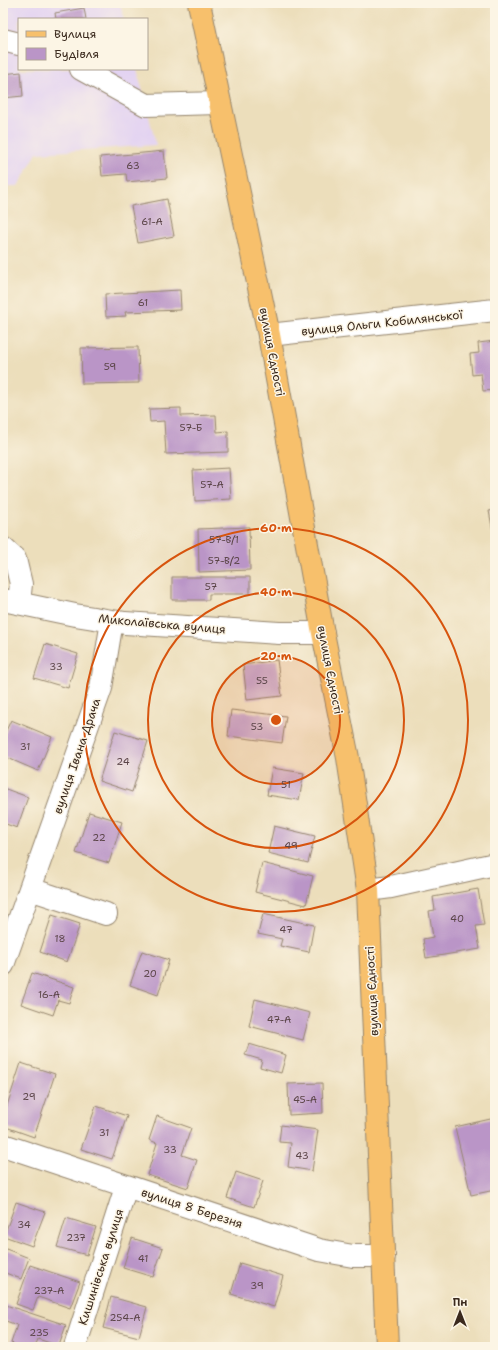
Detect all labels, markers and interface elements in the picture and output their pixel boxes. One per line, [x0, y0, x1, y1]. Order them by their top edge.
legend [18, 18, 148, 70]
text: Вулиця [54, 26, 96, 42]
text: Будівля [54, 46, 99, 62]
house number: 63 [126, 159, 140, 172]
house number: 61-А [141, 215, 163, 228]
house number: 61 [138, 296, 148, 309]
street label: вулиця Єдності [256, 306, 288, 398]
street label: вулиця Ольги Кобилянської [300, 307, 464, 339]
house number: 59 [104, 360, 116, 373]
house number: 57-Б [180, 421, 202, 434]
house number: 57-А [200, 478, 224, 491]
text: 60 m [260, 520, 292, 536]
house number: 57-В/1 [209, 533, 239, 546]
house number: 57-В/2 [208, 554, 240, 567]
house number: 57 [205, 580, 217, 593]
text: 40 m [260, 584, 292, 600]
street label: Миколаївська вулиця [98, 610, 226, 638]
street label: вулиця Єдності [314, 624, 346, 716]
text: 20 m [260, 648, 292, 664]
house number: 33 [49, 660, 63, 673]
house number: 55 [256, 674, 268, 687]
street label: вулиця Івана Драча [50, 696, 104, 816]
centre of rings [269, 713, 283, 727]
house number: 53 [251, 720, 263, 733]
house number: 31 [20, 740, 30, 753]
house number: 24 [116, 755, 130, 768]
house number: 51 [281, 778, 291, 791]
house number: 22 [92, 831, 106, 844]
house number: 49 [284, 839, 298, 852]
house number: 40 [450, 912, 464, 925]
house number: 47 [279, 923, 293, 936]
house number: 18 [54, 932, 66, 945]
street label: вулиця Єдності [362, 946, 382, 1036]
house number: 20 [143, 967, 157, 980]
house number: 16-А [38, 988, 60, 1001]
house number: 47-А [267, 1013, 291, 1026]
house number: 29 [22, 1090, 36, 1103]
house number: 45-А [293, 1093, 317, 1106]
house number: 31 [99, 1126, 109, 1139]
house number: 33 [163, 1143, 177, 1156]
house number: 43 [295, 1149, 309, 1162]
street label: вулиця 8 Березня [139, 1184, 245, 1232]
street label: Кишинівська вулиця [75, 1207, 127, 1327]
house number: 34 [17, 1218, 31, 1231]
house number: 237 [66, 1231, 86, 1244]
house number: 41 [138, 1252, 148, 1265]
house number: 39 [250, 1279, 264, 1292]
house number: 237-А [34, 1284, 64, 1297]
north arrow [440, 1292, 480, 1332]
text: Пн [453, 1295, 467, 1310]
house number: 254-А [109, 1311, 141, 1324]
house number: 235 [29, 1326, 49, 1339]

